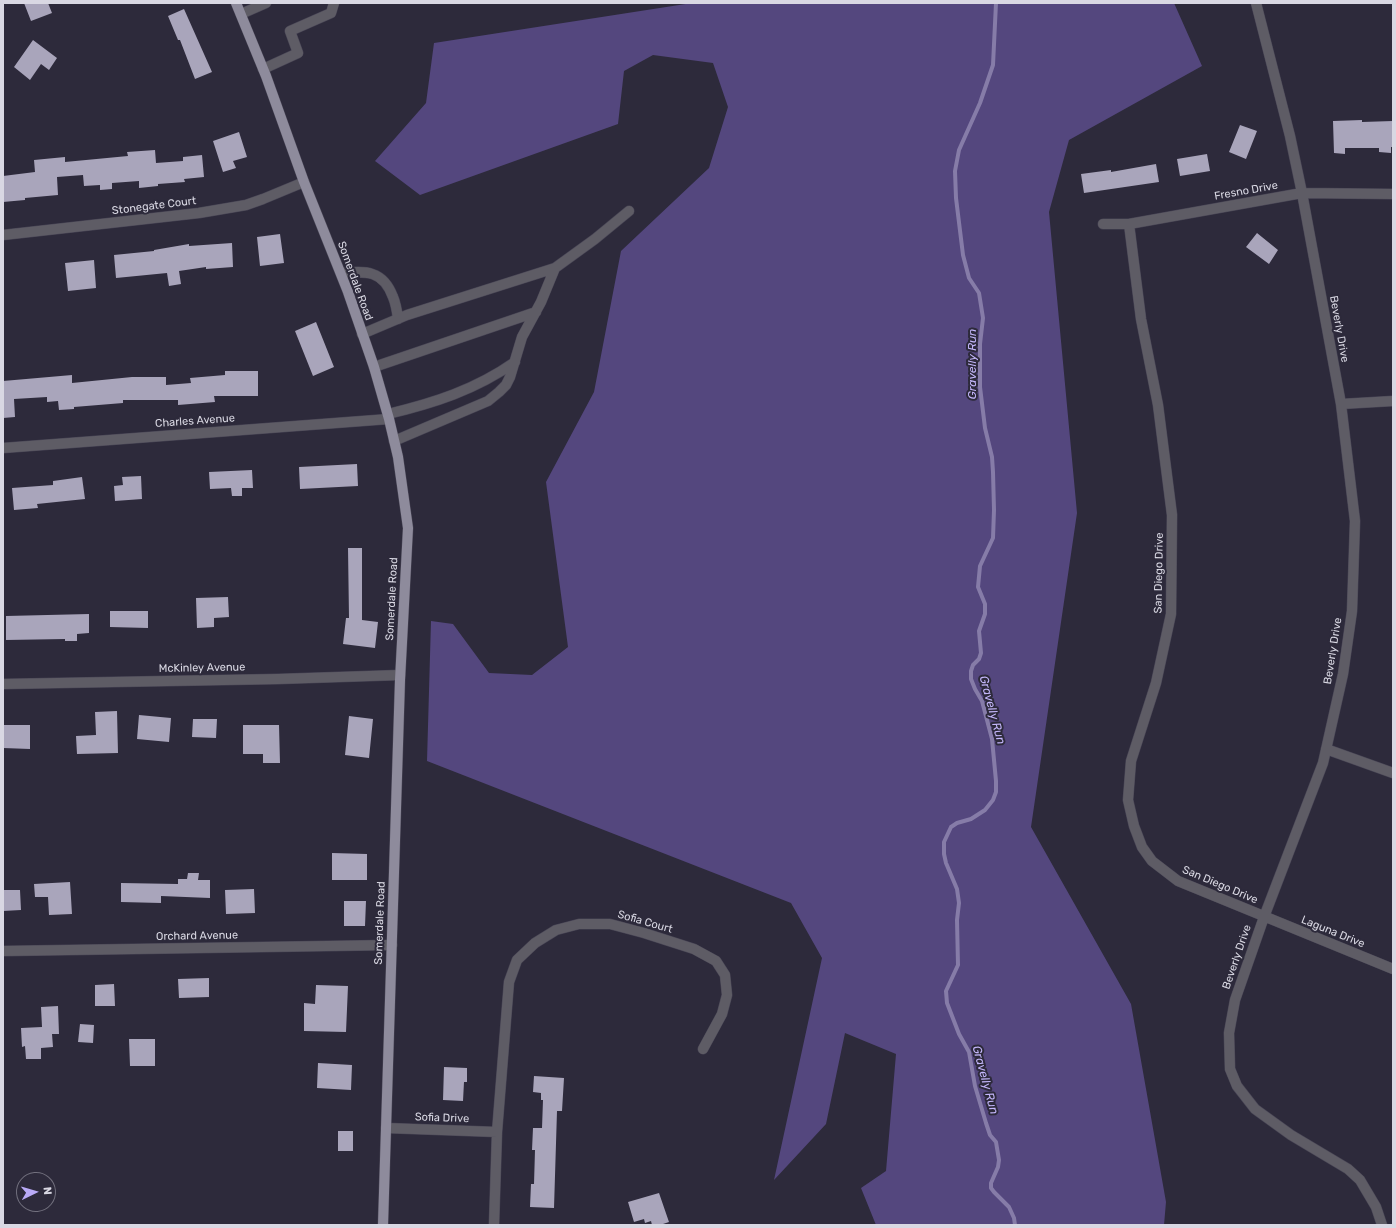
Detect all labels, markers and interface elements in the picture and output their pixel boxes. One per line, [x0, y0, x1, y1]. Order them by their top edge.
street label: Fresno Drive [1213, 179, 1279, 203]
street label: Stonegate Court [111, 194, 197, 218]
street label: Somerdale Road [335, 240, 375, 322]
street label: Beverly Drive [1327, 295, 1351, 363]
water label: Gravelly Run [966, 329, 980, 399]
street label: Charles Avenue [155, 412, 235, 430]
street label: San Diego Drive [1152, 533, 1166, 613]
street label: Somerdale Road [383, 557, 401, 641]
street label: Beverly Drive [1321, 617, 1345, 685]
street label: McKinley Avenue [159, 661, 245, 675]
water label: Gravelly Run [976, 674, 1008, 746]
street label: San Diego Drive [1180, 863, 1260, 907]
street label: Somerdale Road [372, 881, 388, 965]
street label: Sofia Court [616, 908, 674, 936]
street label: Laguna Drive [1299, 913, 1367, 951]
street label: Beverly Drive [1220, 923, 1254, 991]
street label: Orchard Avenue [156, 929, 238, 943]
water label: Gravelly Run [969, 1044, 1001, 1116]
street label: Sofia Drive [415, 1110, 469, 1126]
north arrow [16, 1172, 56, 1212]
text: N [41, 1186, 54, 1196]

